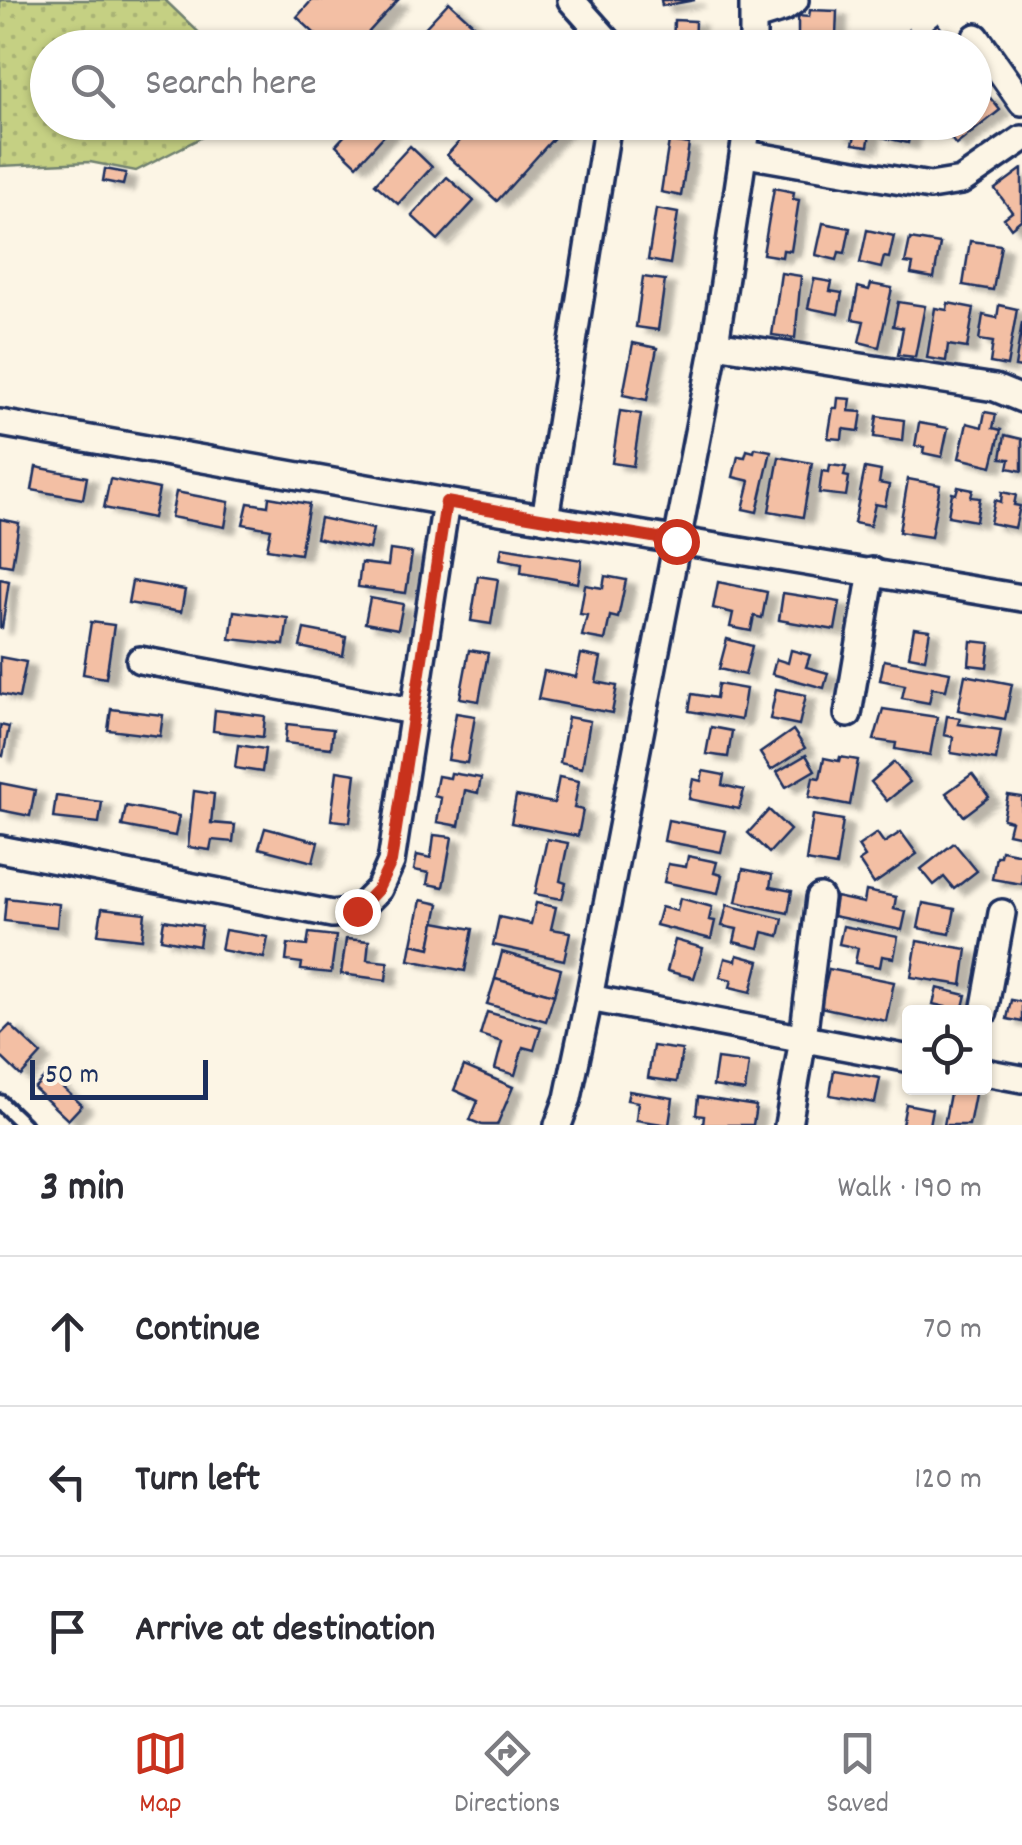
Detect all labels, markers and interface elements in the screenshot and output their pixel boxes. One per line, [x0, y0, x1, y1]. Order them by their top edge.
search box [30, 30, 992, 140]
icon: search [65, 58, 120, 113]
text: Search here [145, 58, 317, 113]
route start [654, 519, 700, 565]
route end [335, 889, 381, 935]
map controls [902, 1005, 992, 1095]
button: locate [902, 1005, 992, 1095]
scale bar [30, 1055, 208, 1100]
text: 50 m [45, 1057, 99, 1097]
text: 3 min [40, 1160, 124, 1220]
text: Walk · 190 m [837, 1167, 982, 1213]
icon: ahead [40, 1304, 95, 1359]
text: Continue [135, 1304, 260, 1359]
text: 70 m [923, 1308, 982, 1354]
icon: left [40, 1454, 95, 1509]
text: Turn left [135, 1454, 260, 1509]
text: 120 m [914, 1458, 982, 1504]
icon: arrive [40, 1604, 95, 1659]
text: Arrive at destination [135, 1604, 435, 1659]
tab: Map [133, 1726, 188, 1826]
tab: Directions [454, 1726, 560, 1826]
tab: Saved [826, 1726, 889, 1826]

